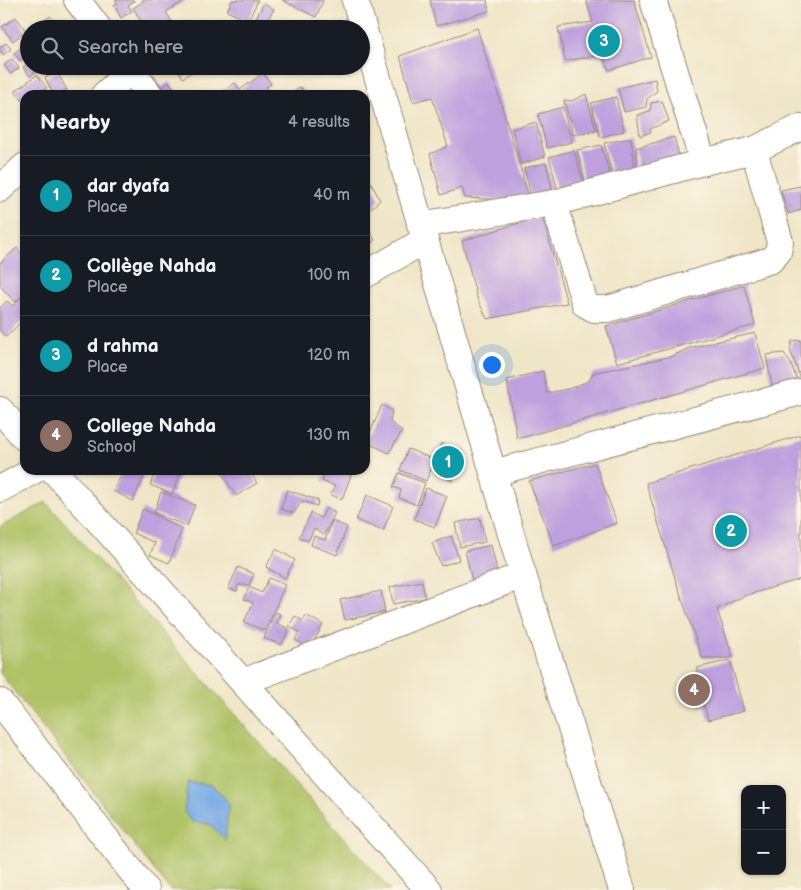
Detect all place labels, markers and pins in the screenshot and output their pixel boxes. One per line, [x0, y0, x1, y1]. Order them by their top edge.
pin: 3 [588, 22, 620, 60]
pin: 1 [432, 443, 464, 481]
pin: 2 [715, 512, 747, 550]
pin: 4 [678, 671, 710, 709]

